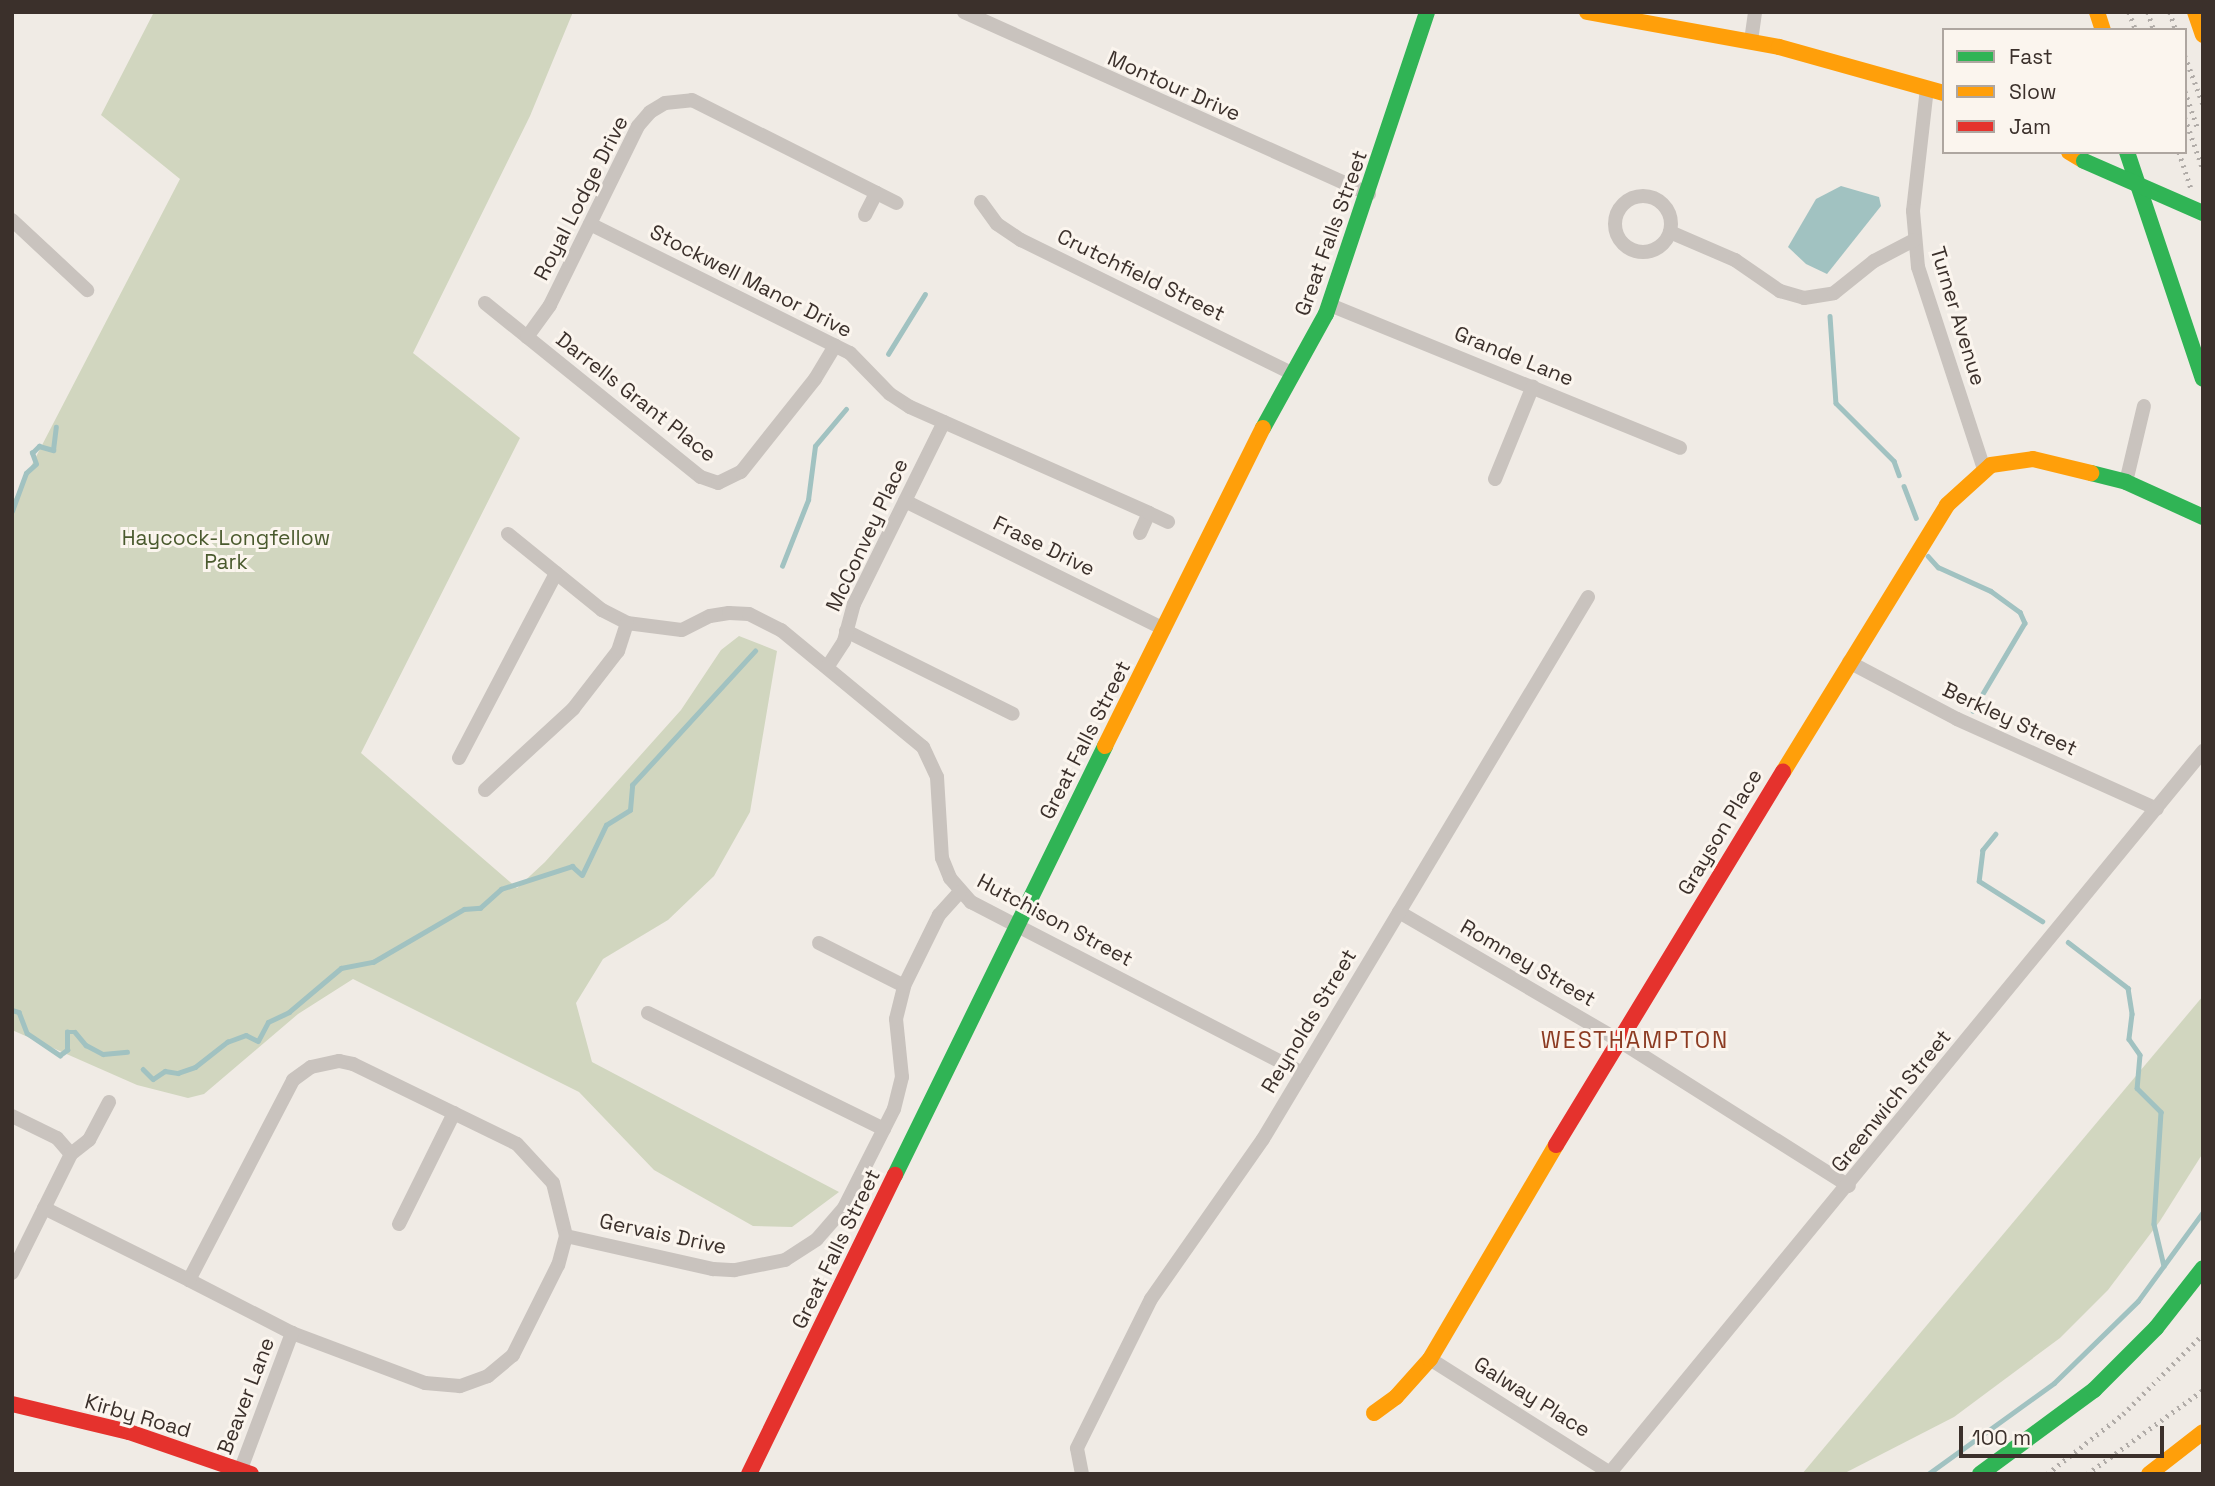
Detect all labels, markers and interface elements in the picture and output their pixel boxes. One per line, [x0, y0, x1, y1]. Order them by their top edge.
legend [1942, 28, 2187, 154]
text: Fast [2009, 43, 2053, 70]
street label: Montour Drive [1104, 46, 1244, 126]
text: Slow [2009, 78, 2057, 105]
street label: Royal Lodge Drive [529, 112, 633, 284]
text: Jam [2009, 113, 2051, 140]
street label: Great Falls Street [1289, 147, 1373, 319]
street label: Stockwell Manor Drive [646, 219, 856, 343]
street label: Crutchfield Street [1053, 224, 1229, 326]
street label: Turner Avenue [1925, 243, 1991, 389]
street label: Grande Lane [1451, 321, 1577, 391]
street label: Darrells Grant Place [551, 327, 721, 467]
street label: McConvey Place [821, 455, 913, 615]
street label: Frase Drive [989, 511, 1099, 581]
park label: Haycock-Longfellow Park [122, 525, 330, 575]
street label: Great Falls Street [1034, 657, 1136, 823]
street label: Berkley Street [1939, 677, 2081, 761]
street label: Grayson Place [1672, 764, 1768, 900]
street label: Hutchison Street [973, 868, 1137, 972]
street label: Romney Street [1456, 914, 1600, 1012]
street label: Reynolds Street [1256, 944, 1362, 1098]
street label: Greenwich Street [1826, 1025, 1956, 1177]
district label: WESTHAMPTON [1542, 1026, 1728, 1054]
street label: Great Falls Street [786, 1165, 886, 1333]
street label: Gervais Drive [597, 1208, 729, 1260]
street label: Beaver Lane [212, 1334, 280, 1458]
street label: Galway Place [1469, 1351, 1595, 1443]
street label: Kirby Road [82, 1389, 194, 1443]
scale bar [1963, 1412, 2168, 1456]
text: 100 m [1972, 1424, 2031, 1451]

